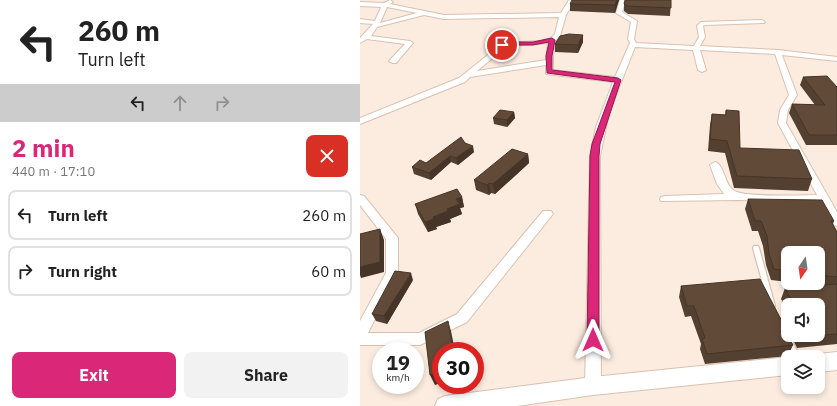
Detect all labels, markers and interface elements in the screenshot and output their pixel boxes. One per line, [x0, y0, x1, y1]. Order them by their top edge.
text: 260 m [78, 12, 160, 49]
icon: left [12, 16, 64, 68]
pin [485, 28, 519, 62]
icon: arrive [491, 34, 513, 56]
text: Turn left [78, 48, 146, 71]
icon: left [127, 92, 149, 114]
icon: ahead [169, 92, 191, 114]
icon: right [211, 92, 233, 114]
text: 2 min [12, 132, 75, 164]
button: close [306, 135, 348, 177]
text: 440 m · 17:10 [12, 163, 95, 180]
icon: left [14, 204, 36, 226]
text: Turn left [48, 206, 108, 225]
text: 260 m [302, 206, 346, 225]
north arrow [781, 246, 825, 290]
map controls [781, 246, 825, 394]
icon: right [14, 260, 36, 282]
text: Turn right [48, 262, 117, 281]
text: 60 m [311, 262, 346, 281]
button: sound [781, 298, 825, 342]
position arrow [572, 319, 614, 361]
speed limit sign: 30 [432, 342, 484, 394]
text: 19 [386, 349, 410, 376]
button: layers [781, 350, 825, 394]
button: Exit [12, 352, 176, 398]
button: Share [184, 352, 348, 398]
text: km/h [386, 371, 410, 384]

